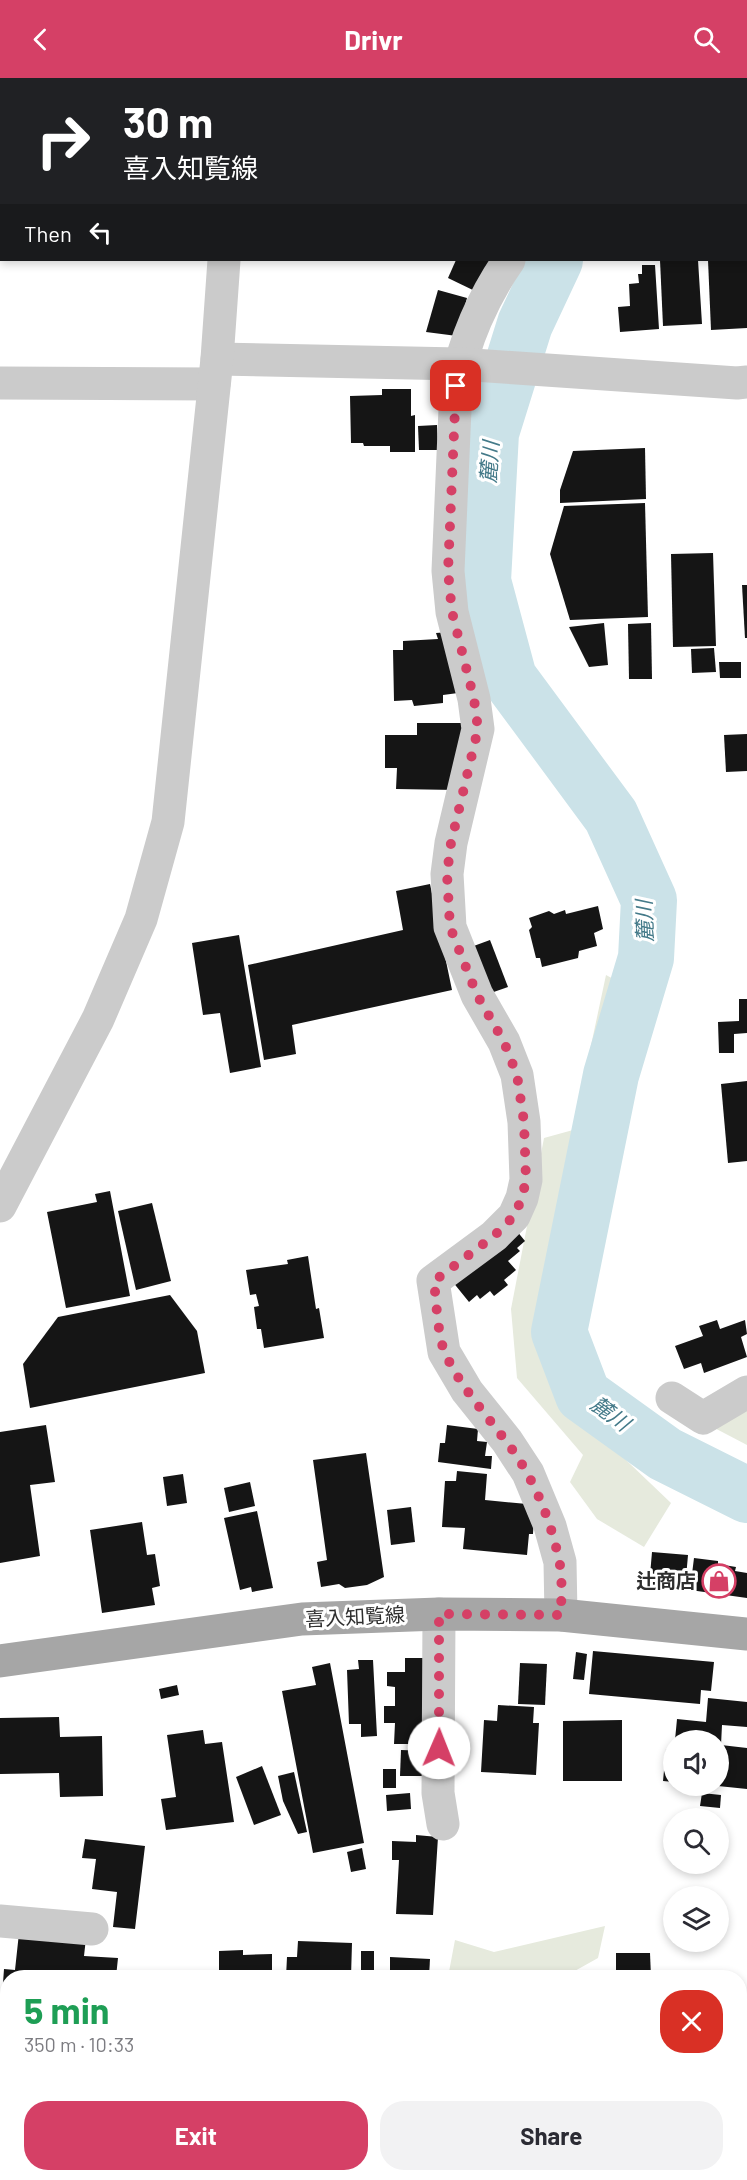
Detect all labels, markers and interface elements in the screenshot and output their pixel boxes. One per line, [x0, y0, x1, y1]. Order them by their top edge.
icon: back [24, 23, 57, 56]
text: Drivr [344, 23, 403, 55]
icon: search [690, 23, 723, 56]
text: 30 m [123, 96, 213, 146]
icon: right [24, 102, 102, 180]
text: 喜入知覧線 [123, 151, 258, 183]
icon: left [84, 216, 117, 249]
text: Then [24, 220, 72, 246]
pin [430, 360, 481, 411]
icon: arrive [439, 369, 472, 402]
water label: 麓川 [475, 438, 503, 484]
water label: 麓川 [630, 898, 657, 942]
water label: 麓川 [587, 1390, 637, 1436]
shop icon: 辻商店 [701, 1563, 737, 1599]
place label: 辻商店 [636, 1568, 696, 1592]
street label: 喜入知覧線 [304, 1601, 406, 1631]
position arrow [407, 1716, 471, 1780]
map controls [663, 1730, 729, 1952]
button: sound [663, 1730, 729, 1796]
button: search [663, 1808, 729, 1874]
button: layers [663, 1886, 729, 1952]
text: 5 min [24, 1988, 110, 2031]
button: close [660, 1990, 723, 2053]
text: 350 m · 10:33 [24, 2032, 134, 2056]
button: Exit [24, 2101, 368, 2170]
button: Share [380, 2101, 723, 2170]

